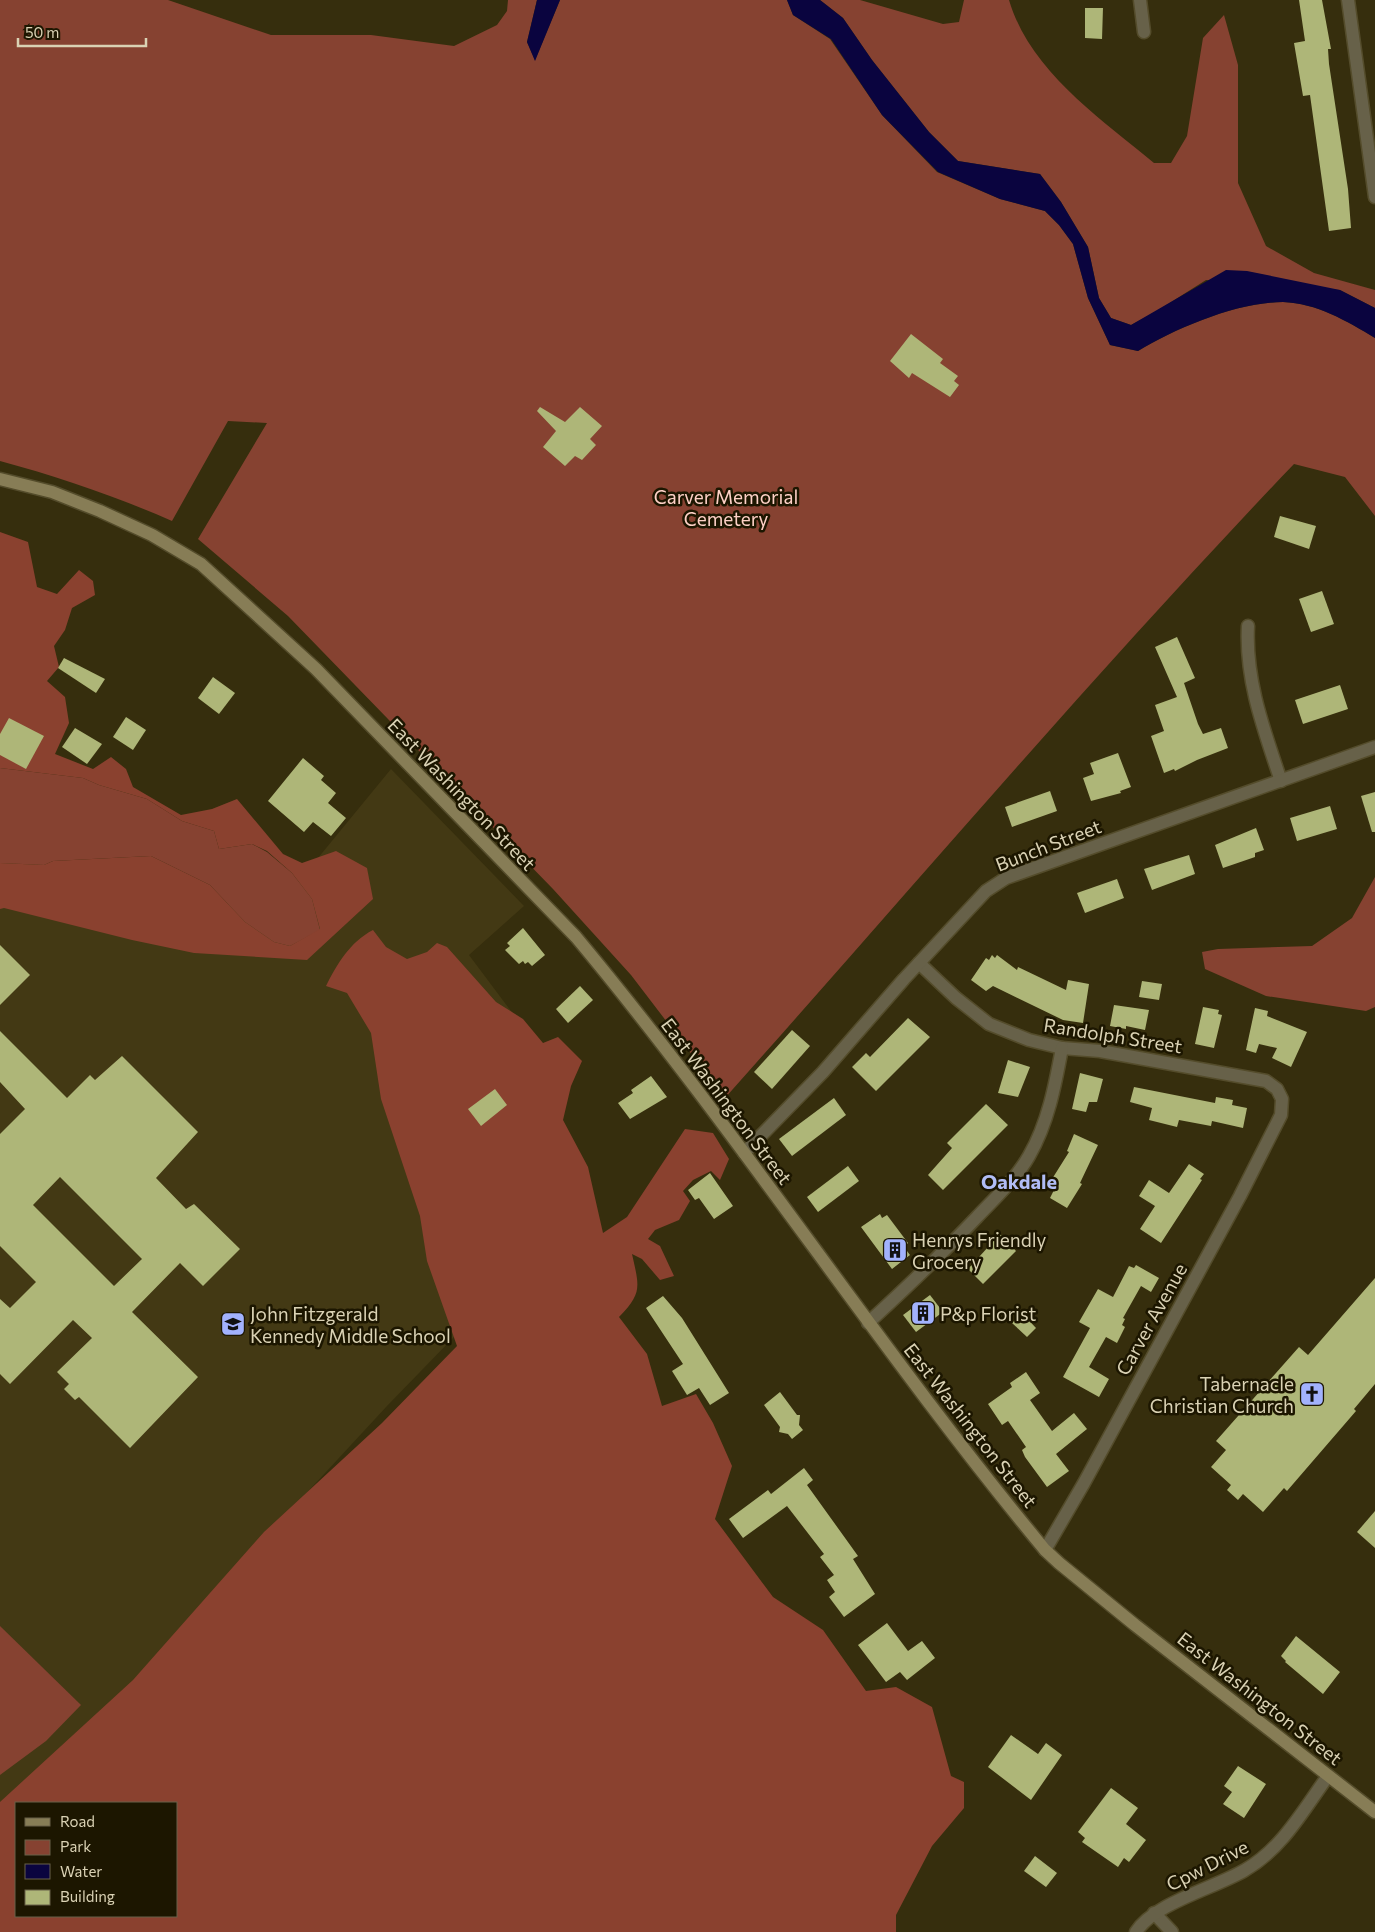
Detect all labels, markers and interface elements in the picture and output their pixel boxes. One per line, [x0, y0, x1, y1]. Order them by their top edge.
scale bar [18, 15, 145, 47]
text: 50 m [25, 23, 59, 41]
park label: Carver Memorial Cemetery [654, 485, 798, 530]
street label: East Washington Street [383, 713, 541, 875]
street label: Bunch Street [992, 814, 1104, 876]
street label: East Washington Street [657, 1013, 797, 1189]
street label: Randolph Street [1042, 1013, 1184, 1057]
district label: Oakdale [981, 1169, 1057, 1193]
place label: Henrys Friendly Grocery [912, 1228, 1047, 1273]
building icon: Henrys Friendly Grocery [882, 1237, 908, 1263]
street label: Carver Avenue [1111, 1259, 1191, 1379]
building icon: P&p Florist [910, 1300, 936, 1326]
place label: John Fitzgerald Kennedy Middle School [250, 1302, 451, 1347]
place label: P&p Florist [940, 1302, 1037, 1325]
school or university icon: John Fitzgerald Kennedy Middle School [220, 1311, 246, 1337]
street label: East Washington Street [900, 1338, 1042, 1512]
place label: Tabernacle Christian Church [1150, 1372, 1294, 1417]
church icon: Tabernacle Christian Church [1299, 1381, 1325, 1407]
street label: East Washington Street [1173, 1627, 1347, 1769]
legend [15, 1802, 178, 1917]
text: Road [60, 1812, 95, 1830]
street label: Cpw Drive [1162, 1835, 1252, 1895]
text: Park [60, 1837, 91, 1855]
text: Water [60, 1862, 102, 1880]
text: Building [60, 1887, 115, 1905]

